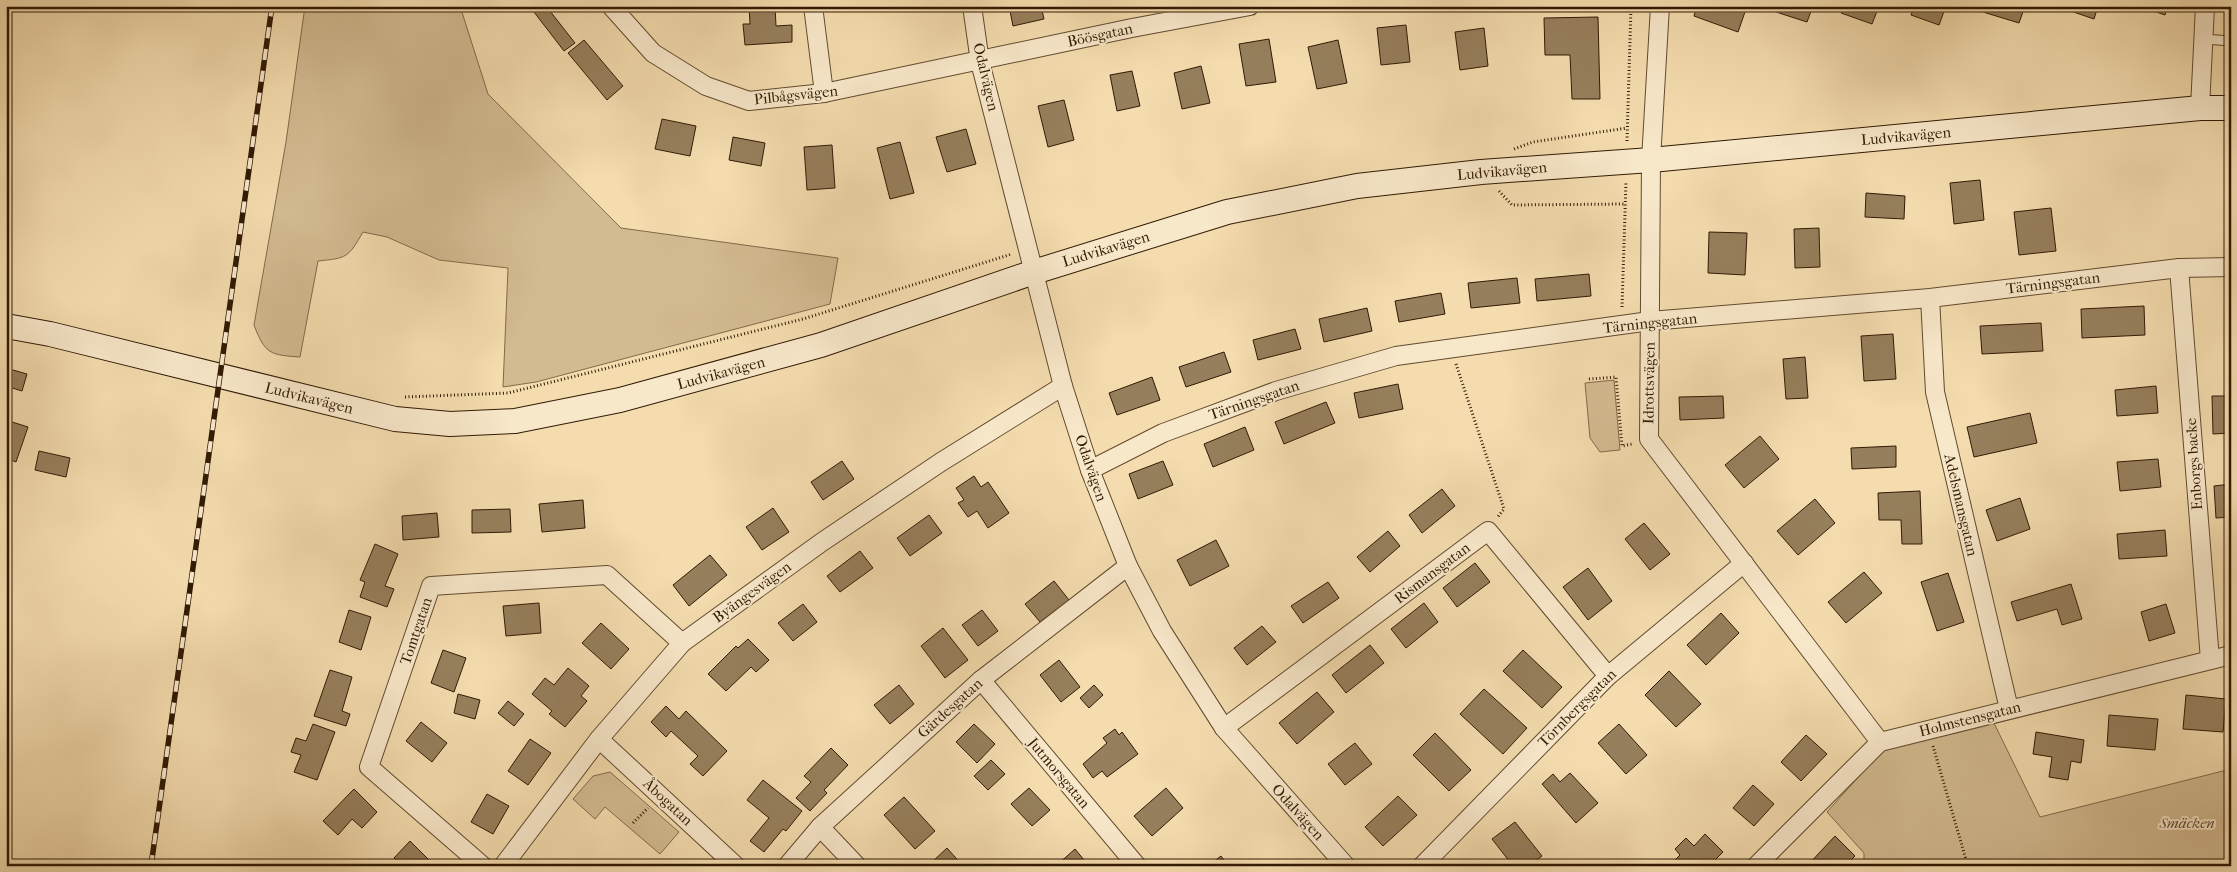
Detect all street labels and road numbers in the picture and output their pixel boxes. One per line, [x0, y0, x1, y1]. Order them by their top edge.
street label: Böösgatan [1066, 19, 1135, 51]
street label: Odalvägen [969, 41, 1003, 113]
street label: Pilbågsvägen [753, 82, 839, 108]
street label: Ludvikavägen [1860, 123, 1952, 149]
street label: Ludvikavägen [1456, 158, 1548, 184]
street label: Ludvikavägen [1060, 227, 1152, 271]
street label: Tärningsgatan [2005, 268, 2101, 298]
street label: Tärningsgatan [1602, 309, 1698, 337]
street label: Idrottsvägen [1639, 341, 1659, 424]
street label: Ludvikavägen [675, 353, 767, 393]
street label: Tärningsgatan [1206, 376, 1302, 424]
street label: Ludvikavägen [263, 378, 355, 418]
street label: Enborgs backe [2182, 417, 2206, 511]
street label: Odalvägen [1071, 432, 1111, 504]
street label: Adelsmansgatan [1940, 451, 1982, 558]
street label: Rismansgatan [1390, 538, 1474, 607]
street label: Byängesvägen [709, 557, 795, 627]
street label: Tomtgatan [396, 595, 436, 667]
street label: Törnbergsgatan [1534, 665, 1620, 751]
street label: Gärdesgatan [914, 674, 986, 742]
street label: Holmstensgatan [1917, 698, 2023, 740]
street label: Jutmorsgatan [1024, 733, 1094, 812]
street label: Åbogatan [639, 774, 697, 830]
street label: Odalvägen [1268, 780, 1328, 844]

